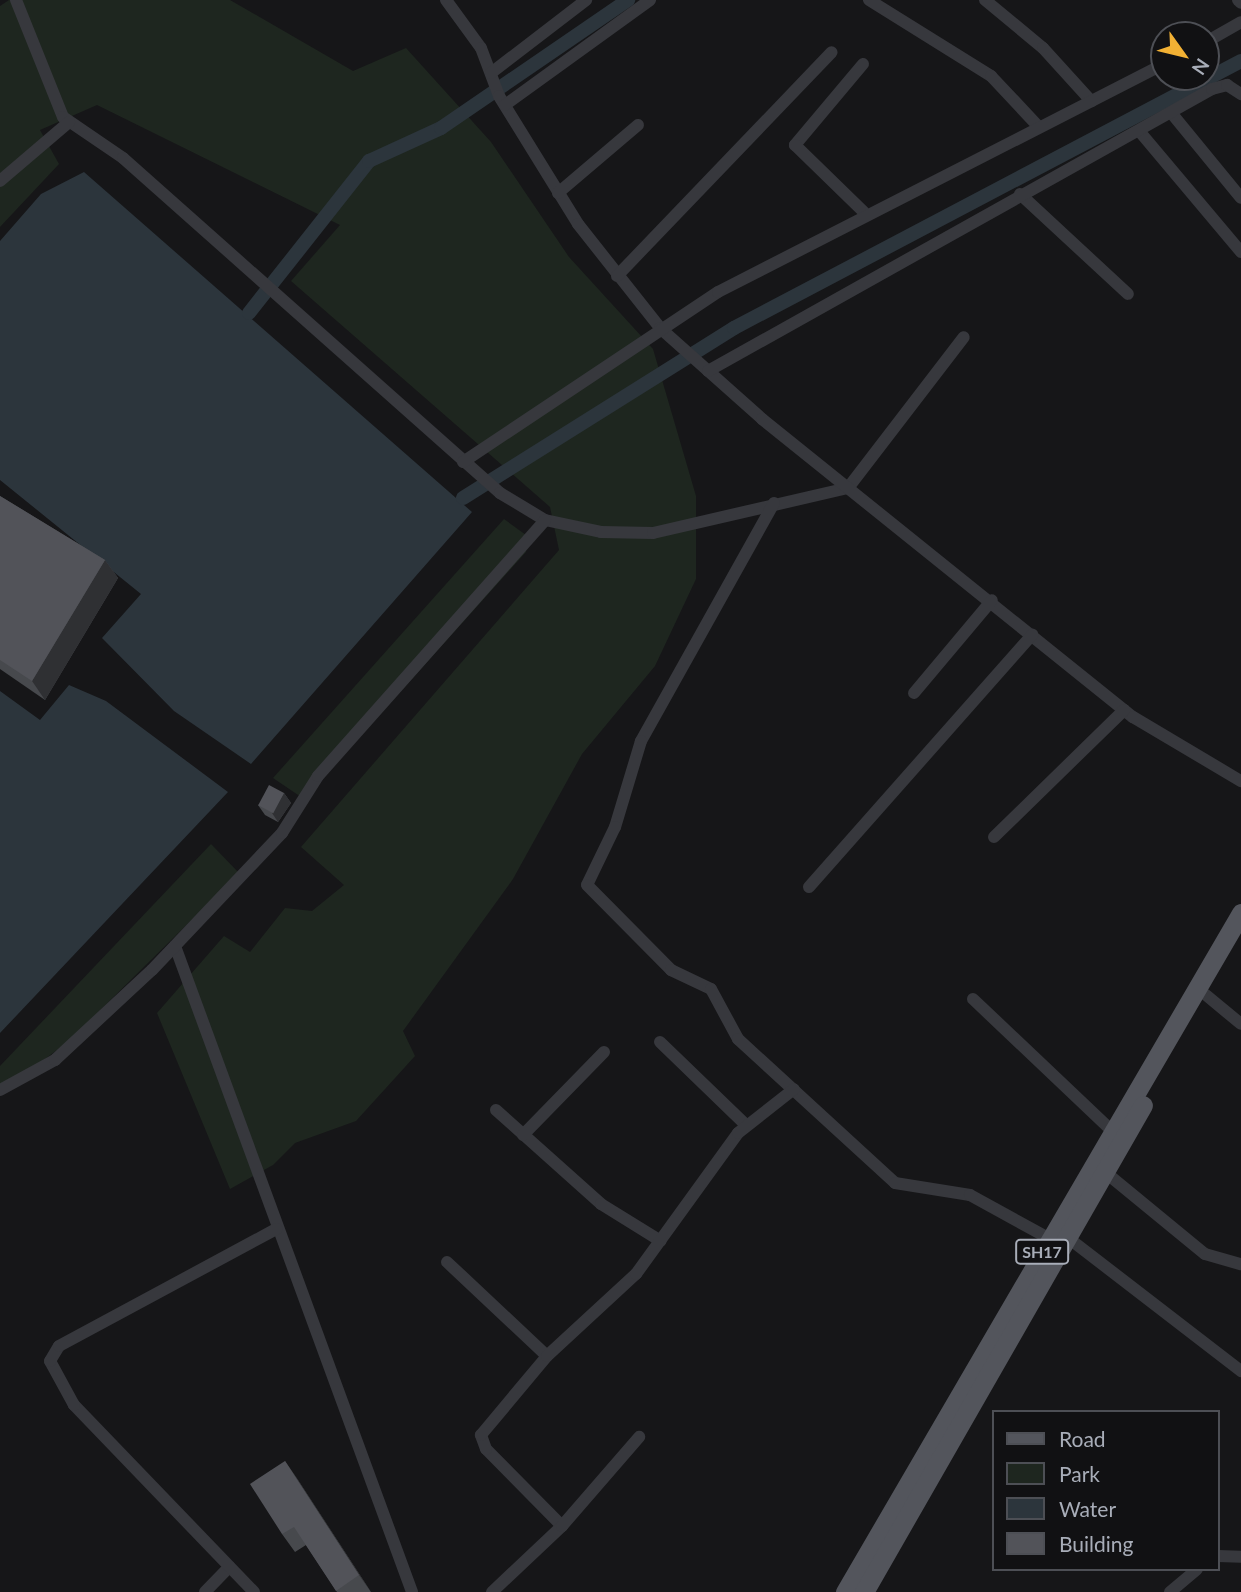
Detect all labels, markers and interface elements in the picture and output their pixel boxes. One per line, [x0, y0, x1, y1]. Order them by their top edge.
north arrow [1150, 21, 1220, 91]
text: N [1188, 54, 1215, 79]
road number: SH17 [1014, 1240, 1070, 1264]
legend [992, 1410, 1220, 1571]
text: Road [1059, 1426, 1106, 1451]
text: Park [1059, 1461, 1100, 1486]
text: Water [1059, 1496, 1116, 1521]
text: Building [1059, 1531, 1134, 1556]

